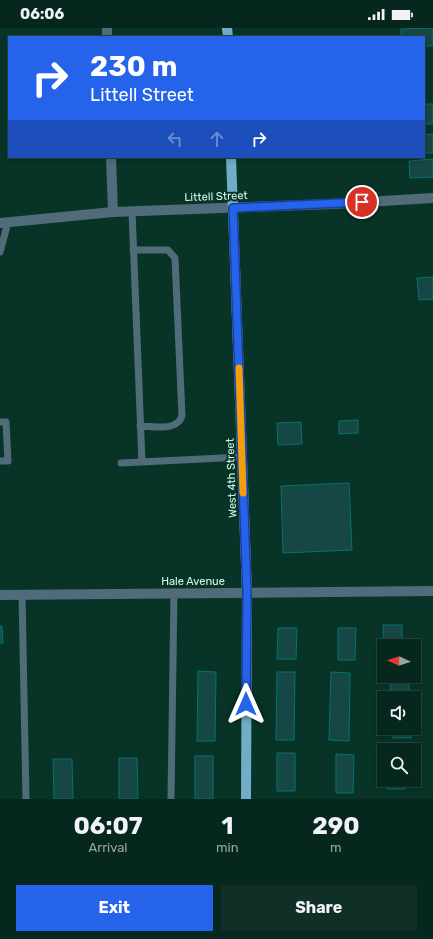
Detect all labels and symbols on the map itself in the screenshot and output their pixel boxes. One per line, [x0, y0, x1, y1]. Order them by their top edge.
pin [345, 185, 379, 219]
street label: Littell Street [184, 189, 249, 204]
street label: West 4th Street [224, 437, 239, 518]
street label: Hale Avenue [161, 575, 225, 588]
north arrow [377, 639, 421, 683]
position arrow [225, 683, 267, 725]

